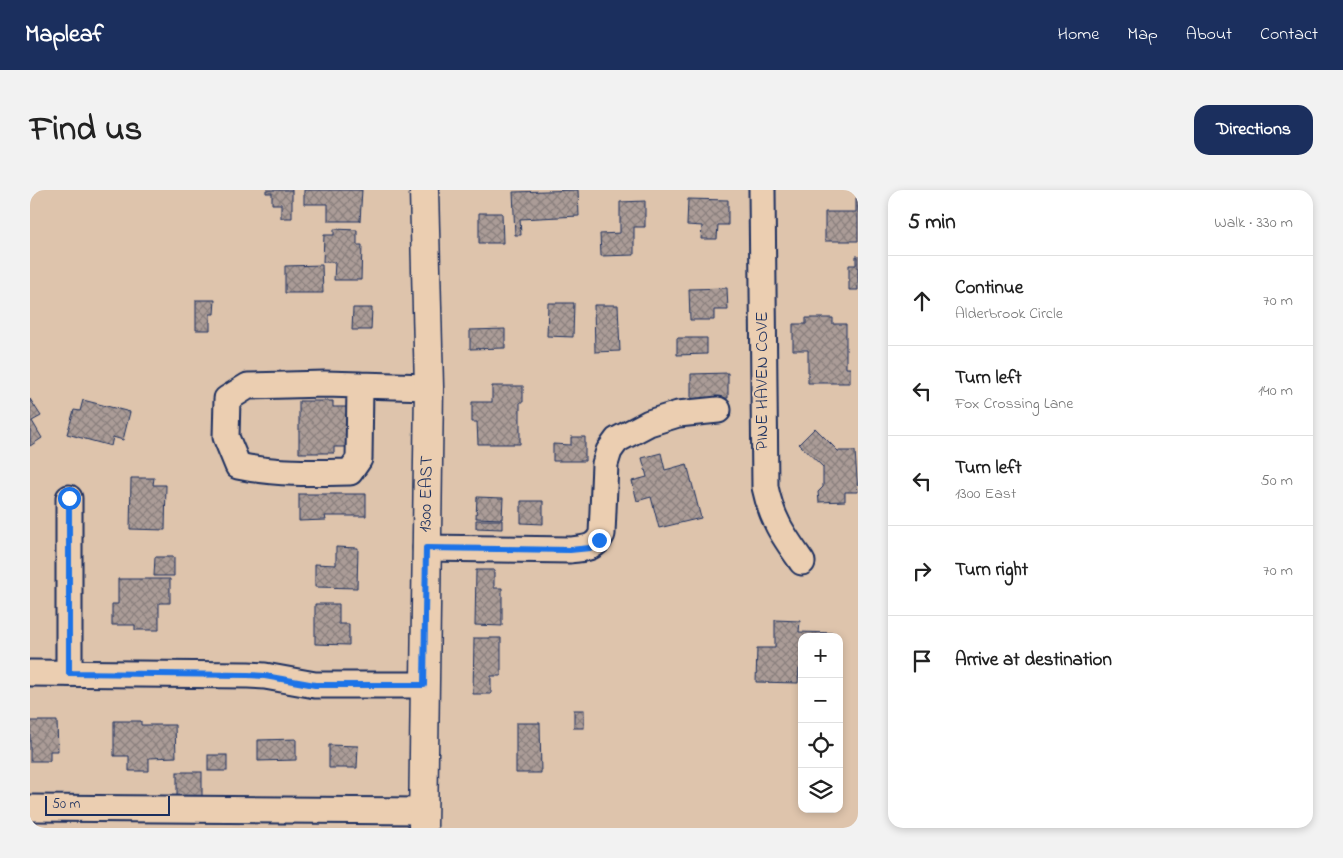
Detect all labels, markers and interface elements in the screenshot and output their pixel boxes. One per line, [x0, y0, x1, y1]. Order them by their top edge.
text: Mapleaf [25, 18, 104, 53]
text: Home [1058, 22, 1099, 48]
text: Map [1127, 22, 1158, 48]
text: About [1186, 22, 1232, 48]
text: Contact [1260, 22, 1318, 48]
text: Find us [30, 105, 142, 156]
button: Directions [1194, 105, 1313, 155]
text: 5 min [908, 208, 956, 238]
text: Walk · 330 m [1214, 211, 1293, 235]
text: Continue [955, 275, 1023, 302]
icon: ahead [908, 287, 936, 315]
text: 70 m [1263, 289, 1293, 313]
text: Alderbrook Circle [955, 302, 1063, 326]
street label: PINE HAVEN COVE [750, 311, 776, 451]
text: Turn left [955, 365, 1022, 392]
icon: left [908, 377, 936, 405]
text: 140 m [1258, 379, 1293, 403]
text: Fox Crossing Lane [955, 392, 1073, 416]
street label: 1300 EAST [413, 455, 441, 533]
text: Turn left [955, 455, 1022, 482]
icon: left [908, 467, 936, 495]
text: 50 m [1261, 469, 1293, 493]
text: 1300 East [955, 482, 1016, 506]
route start [58, 487, 81, 510]
route end [588, 529, 611, 552]
icon: right [908, 557, 936, 585]
text: Turn right [955, 557, 1028, 584]
text: 70 m [1263, 559, 1293, 583]
map controls [798, 633, 843, 813]
button: + [798, 633, 843, 678]
icon: arrive [908, 647, 936, 675]
text: Arrive at destination [955, 647, 1112, 674]
button: − [798, 678, 843, 723]
button: locate [798, 723, 843, 768]
button: layers [798, 768, 843, 813]
scale bar [45, 793, 170, 816]
text: 50 m [52, 794, 80, 815]

